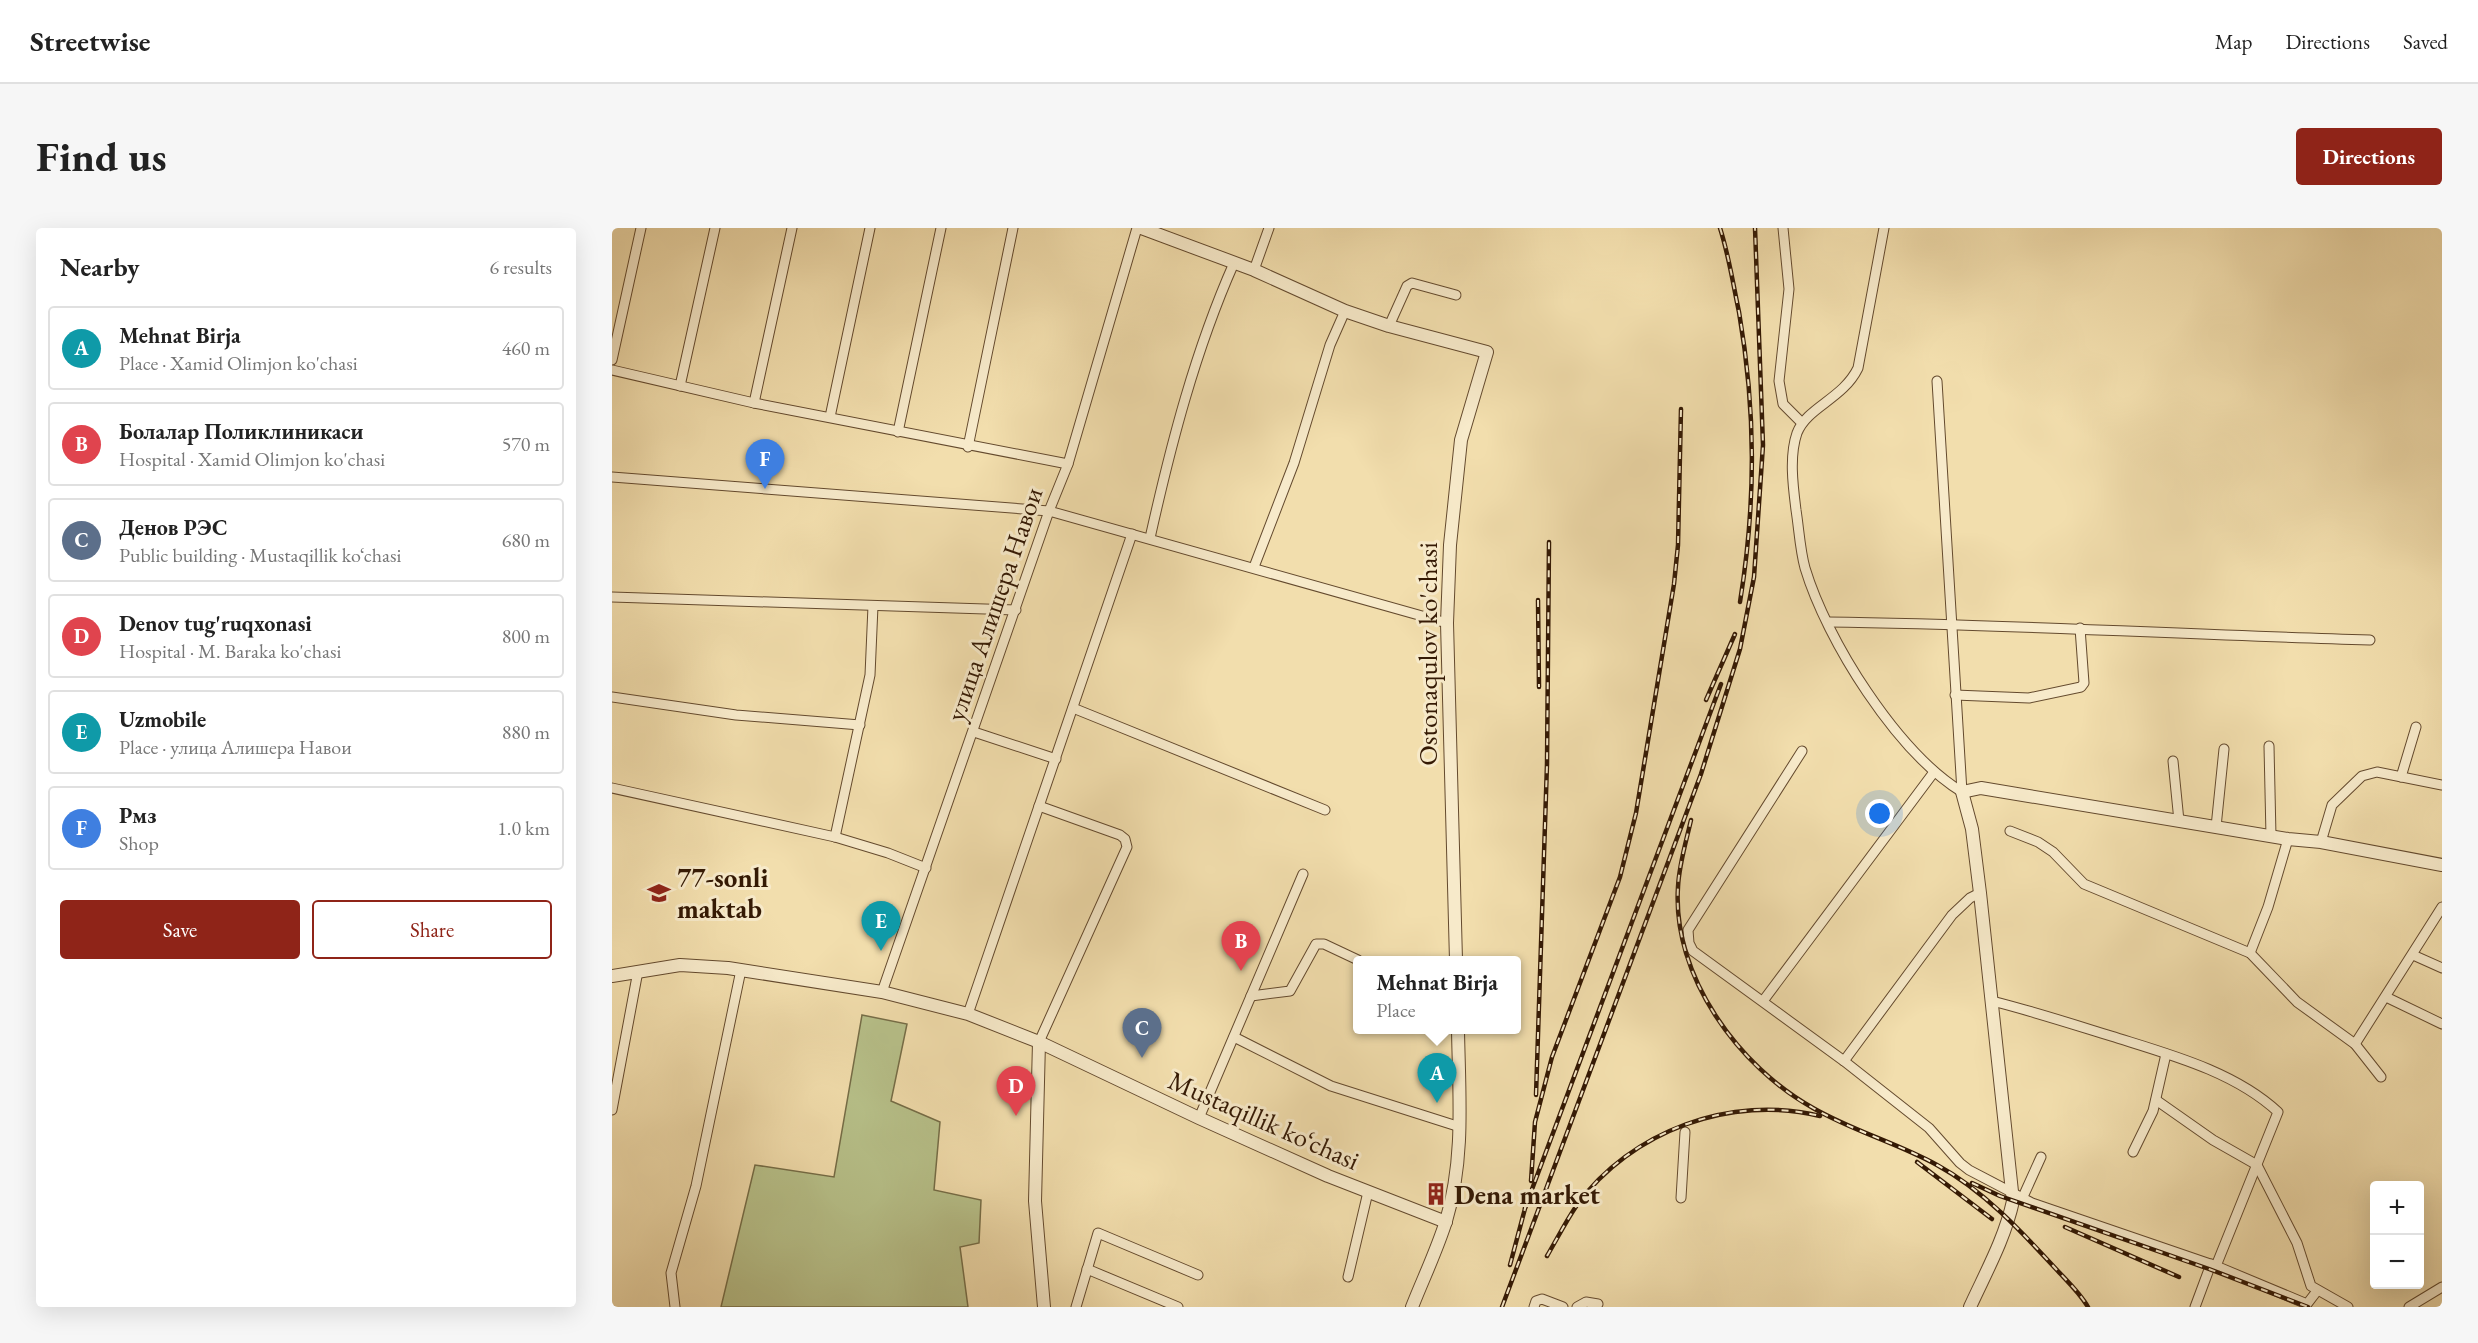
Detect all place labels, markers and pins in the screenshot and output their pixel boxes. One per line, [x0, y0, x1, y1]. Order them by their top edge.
pin: F [746, 440, 784, 489]
place label: 77-sonli maktab [677, 860, 768, 926]
school or university icon: 77-sonli maktab [646, 880, 672, 906]
pin: E [862, 902, 900, 951]
pin: B [1222, 922, 1260, 971]
pin: C [1122, 1008, 1162, 1058]
pin: A [1418, 1054, 1456, 1103]
pin: D [996, 1066, 1036, 1116]
place label: Dena market [1454, 1177, 1600, 1212]
building icon: Dena market [1423, 1181, 1449, 1207]

